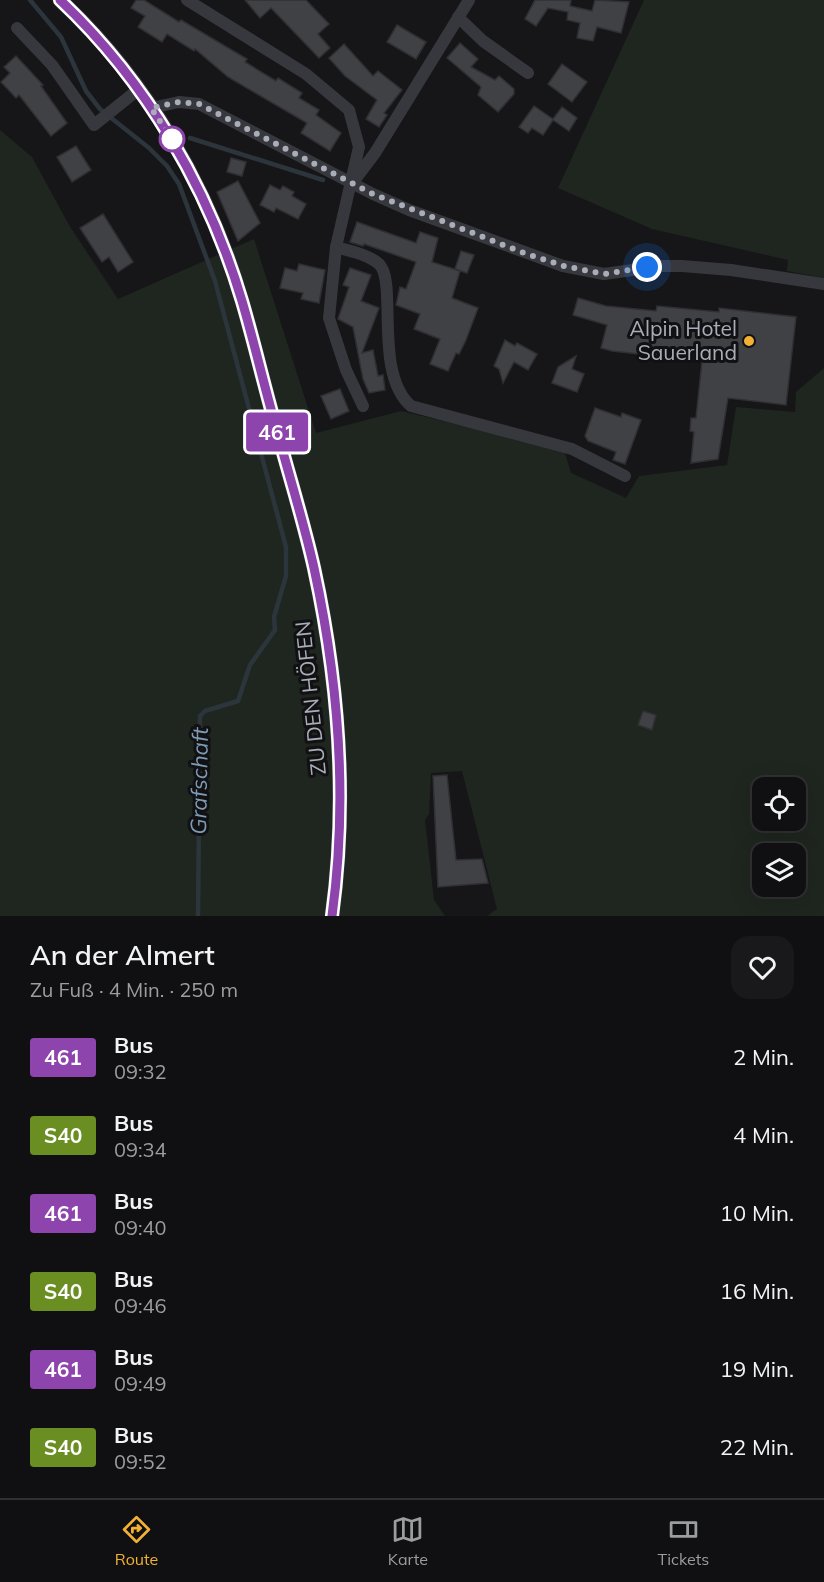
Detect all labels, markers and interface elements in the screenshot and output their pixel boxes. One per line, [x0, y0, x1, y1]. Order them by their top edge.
unlabelled marker [159, 126, 185, 152]
your location [632, 252, 662, 282]
place label: Alpin Hotel Sauerland [630, 315, 737, 365]
marker: Alpin Hotel Sauerland [742, 334, 756, 348]
line badge: 461 [242, 412, 312, 452]
text: 461 [258, 419, 296, 445]
street label: ZU DEN HÖFEN [289, 620, 331, 776]
water label: Grafschaft [184, 726, 214, 835]
map controls [752, 777, 806, 897]
button: locate [752, 777, 806, 831]
button: layers [752, 843, 806, 897]
button: heart [731, 936, 794, 999]
text: An der Almert [30, 937, 215, 972]
text: Zu Fuß · 4 Min. · 250 m [30, 977, 238, 1002]
text: Bus [114, 1031, 153, 1059]
text: 2 Min. [733, 1043, 794, 1071]
text: 461 [44, 1044, 82, 1070]
text: 09:32 [114, 1059, 167, 1084]
text: Bus [114, 1109, 153, 1137]
text: 4 Min. [733, 1121, 794, 1149]
text: S40 [44, 1122, 82, 1148]
text: 09:34 [114, 1137, 167, 1162]
text: Bus [114, 1187, 153, 1215]
text: 10 Min. [720, 1199, 794, 1227]
text: 461 [44, 1200, 82, 1226]
text: 09:40 [114, 1215, 167, 1240]
text: Bus [114, 1265, 153, 1293]
text: 16 Min. [720, 1277, 794, 1305]
text: S40 [44, 1278, 82, 1304]
text: 09:46 [114, 1293, 167, 1318]
text: Bus [114, 1343, 153, 1371]
text: 19 Min. [720, 1355, 794, 1383]
text: 461 [44, 1356, 82, 1382]
text: 09:49 [114, 1371, 167, 1396]
text: Bus [114, 1421, 153, 1449]
text: 22 Min. [720, 1433, 794, 1461]
text: S40 [44, 1434, 82, 1460]
text: 09:52 [114, 1449, 167, 1474]
tab: Route [115, 1513, 158, 1569]
tab: Karte [388, 1513, 428, 1569]
tab: Tickets [658, 1513, 709, 1569]

